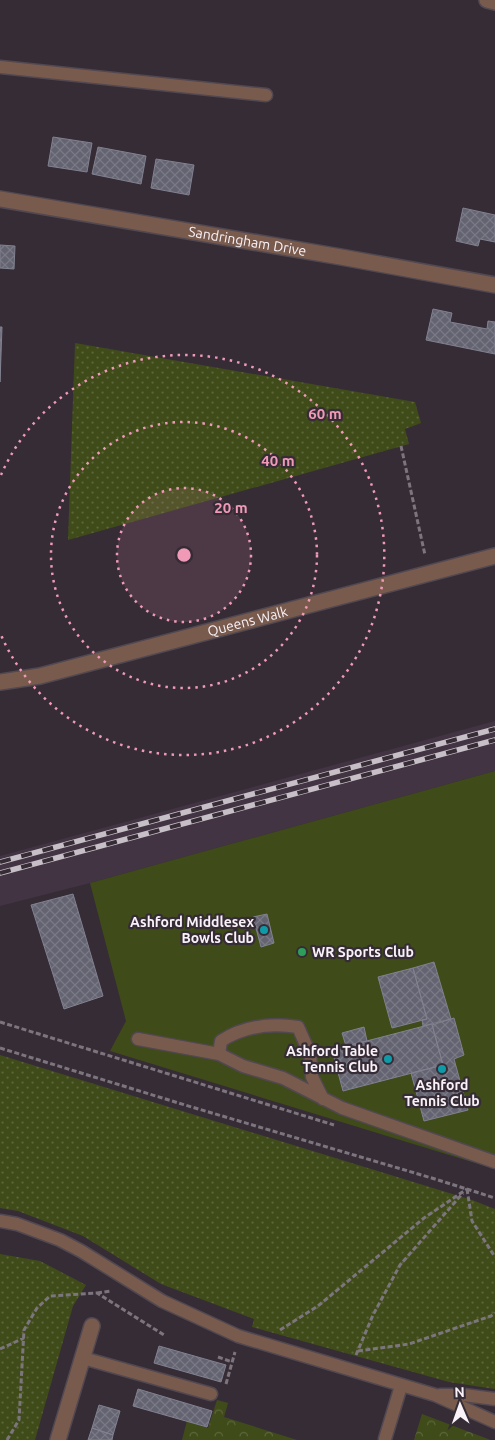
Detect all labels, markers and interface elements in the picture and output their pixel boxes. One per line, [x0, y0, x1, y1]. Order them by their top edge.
street label: Sandringham Drive [187, 223, 308, 259]
text: 60 m [308, 405, 342, 422]
text: 40 m [261, 452, 295, 469]
text: 20 m [214, 499, 248, 516]
centre of rings [175, 546, 193, 564]
street label: Queens Walk [206, 603, 289, 640]
place label: Ashford Middlesex Bowls Club [130, 914, 254, 946]
marker: Ashford Middlesex Bowls Club [258, 924, 270, 936]
place label: WR Sports Club [312, 944, 414, 960]
marker: WR Sports Club [296, 946, 308, 958]
place label: Ashford Table Tennis Club [286, 1043, 378, 1075]
marker: Ashford Table Tennis Club [382, 1053, 394, 1065]
marker: Ashford Tennis Club [436, 1063, 448, 1075]
place label: Ashford Tennis Club [404, 1077, 480, 1109]
north arrow [435, 1380, 485, 1430]
text: N [454, 1384, 465, 1400]

